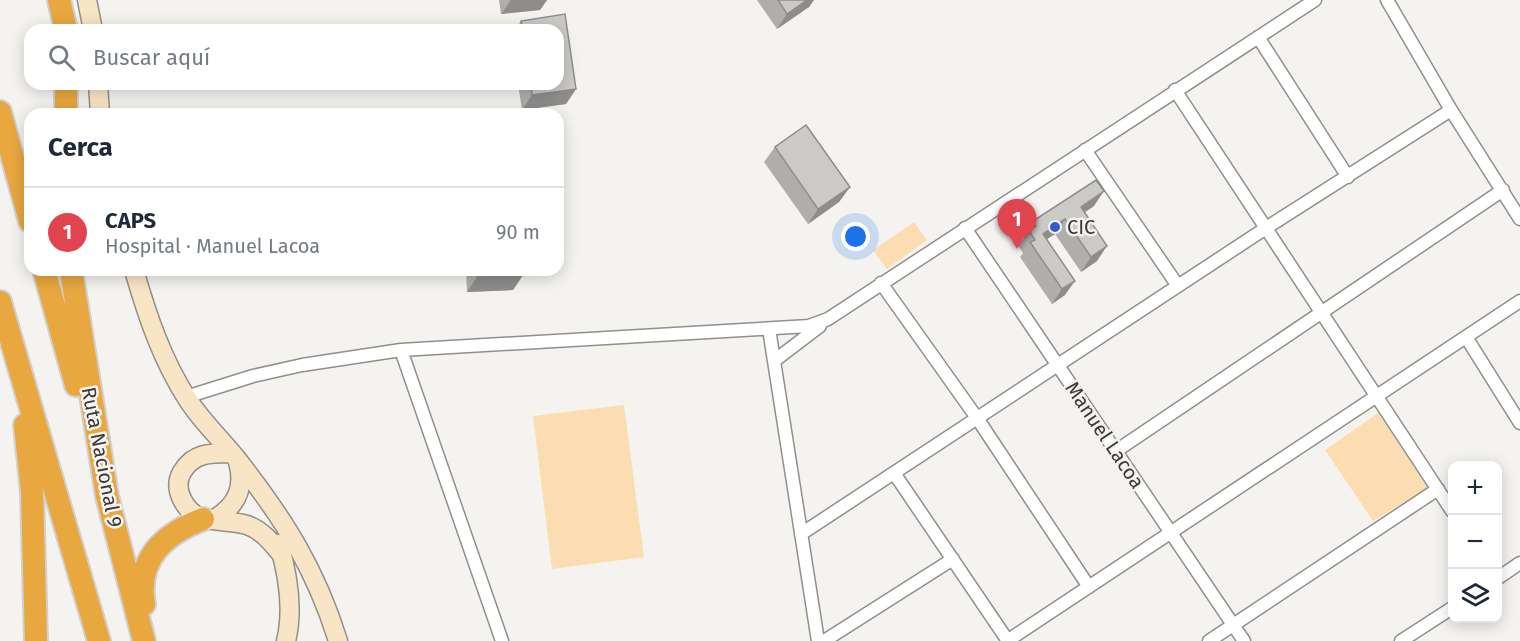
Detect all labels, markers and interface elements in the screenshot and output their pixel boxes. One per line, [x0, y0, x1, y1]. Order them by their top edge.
search box [24, 24, 564, 90]
icon: search [45, 41, 78, 74]
text: Buscar aquí [93, 44, 210, 71]
text: Cerca [48, 132, 113, 163]
pin: 1 [998, 200, 1036, 249]
text: CAPS [105, 207, 156, 234]
place label: CIC [1067, 215, 1095, 239]
text: 1 [63, 220, 72, 244]
text: 90 m [496, 220, 540, 244]
marker: CIC [1048, 220, 1062, 234]
your location [841, 222, 870, 251]
text: Hospital · Manuel Lacoa [105, 234, 320, 258]
street label: Manuel Lacoa [1060, 377, 1150, 493]
street label: Ruta Nacional 9 [77, 385, 127, 529]
map controls [1448, 461, 1502, 623]
button: + [1448, 461, 1502, 515]
button: − [1448, 515, 1502, 569]
button: layers [1448, 569, 1502, 623]

